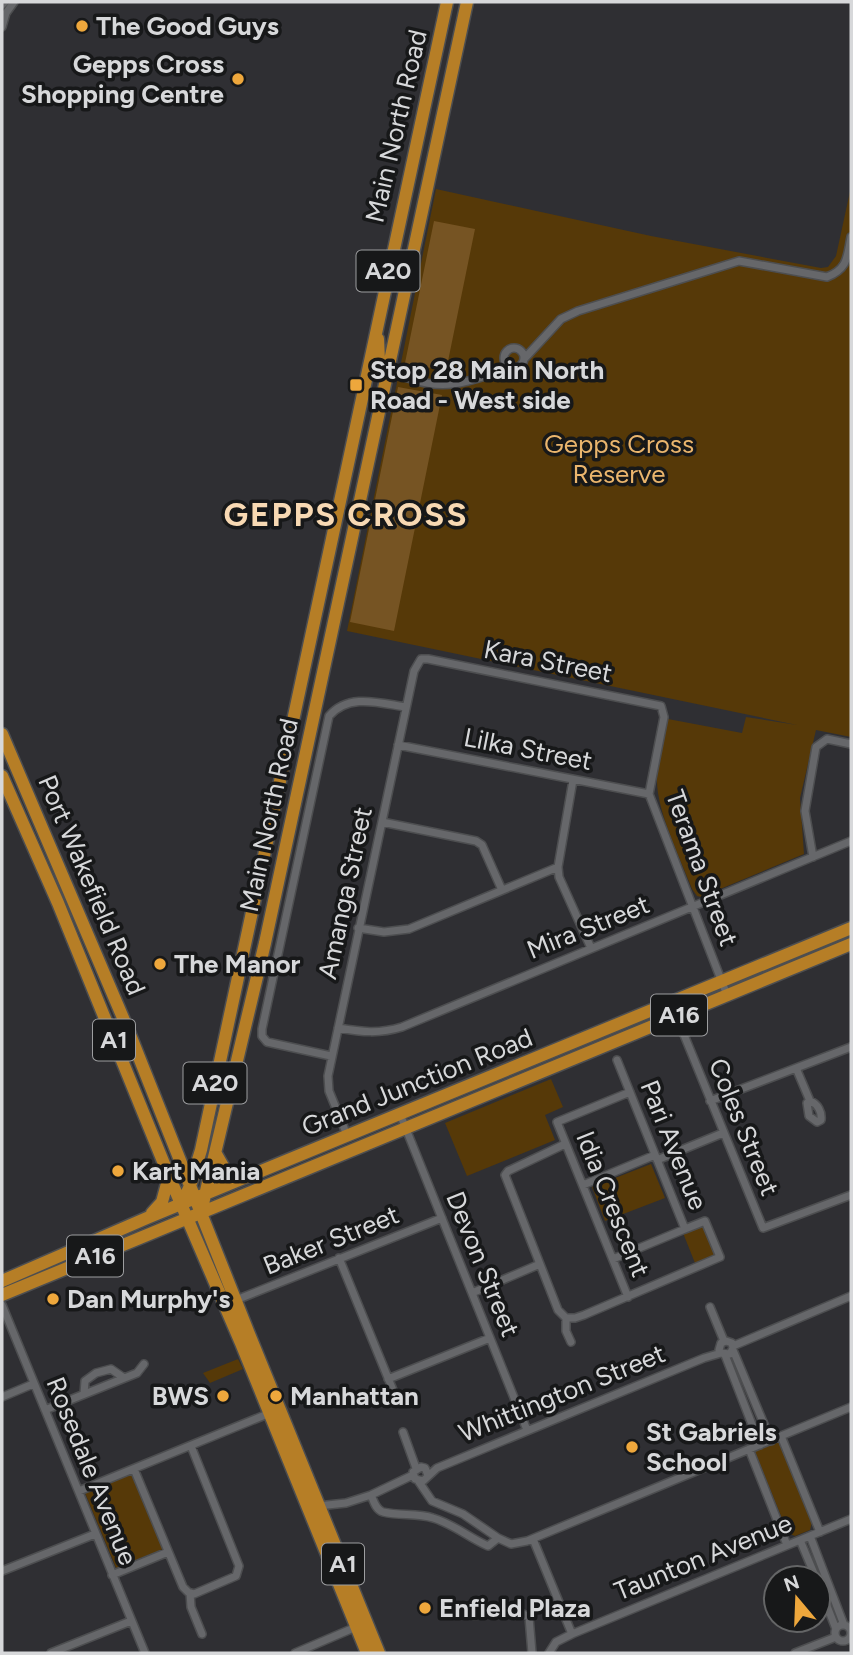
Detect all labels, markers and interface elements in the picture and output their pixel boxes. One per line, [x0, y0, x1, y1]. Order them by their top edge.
place label: The Good Guys [96, 10, 279, 42]
marker: The Good Guys [74, 18, 90, 34]
street label: Main North Road [358, 27, 434, 225]
place label: Gepps Cross Shopping Centre [21, 48, 224, 110]
marker: Gepps Cross Shopping Centre [230, 71, 246, 87]
road number: A20 [356, 250, 420, 292]
place label: Stop 28 Main North Road - West side [370, 354, 604, 416]
marker: Stop 28 Main North Road - West side [348, 377, 364, 393]
park label: Gepps Cross Reserve [544, 428, 694, 490]
district label: GEPPS CROSS [224, 495, 468, 534]
street label: Kara Street [481, 633, 615, 689]
street label: Main North Road [233, 715, 305, 915]
street label: Lilka Street [461, 721, 595, 777]
street label: Port Wakefield Road [31, 770, 153, 1000]
street label: Terama Street [659, 786, 745, 950]
street label: Amanga Street [311, 804, 379, 982]
street label: Mira Street [522, 888, 654, 966]
place label: The Manor [174, 948, 301, 980]
marker: The Manor [152, 956, 168, 972]
road number: A16 [651, 995, 707, 1036]
road number: A1 [93, 1020, 135, 1060]
street label: Grand Junction Road [297, 1021, 537, 1143]
street label: Coles Street [702, 1054, 786, 1200]
road number: A20 [184, 1063, 246, 1104]
street label: Pari Avenue [633, 1075, 715, 1215]
street label: Idia Crescent [569, 1126, 657, 1282]
place label: Kart Mania [132, 1155, 260, 1187]
marker: Kart Mania [110, 1163, 126, 1179]
street label: Devon Street [439, 1187, 527, 1341]
street label: Baker Street [258, 1198, 404, 1282]
road number: A16 [67, 1236, 123, 1276]
place label: Dan Murphy's [67, 1283, 230, 1315]
marker: Dan Murphy's [45, 1291, 61, 1307]
street label: Whittington Street [454, 1337, 670, 1449]
street label: Rosedale Avenue [40, 1372, 144, 1570]
place label: BWS [152, 1380, 209, 1412]
place label: Manhattan [290, 1380, 419, 1412]
marker: BWS [215, 1388, 231, 1404]
marker: Manhattan [268, 1388, 284, 1404]
place label: St Gabriels School [646, 1416, 777, 1478]
marker: St Gabriels School [624, 1439, 640, 1455]
street label: Taunton Avenue [610, 1507, 796, 1607]
road number: A1 [322, 1544, 364, 1584]
north arrow [762, 1564, 832, 1634]
text: N [781, 1570, 802, 1597]
place label: Enfield Plaza [439, 1592, 591, 1624]
marker: Enfield Plaza [417, 1600, 433, 1616]

